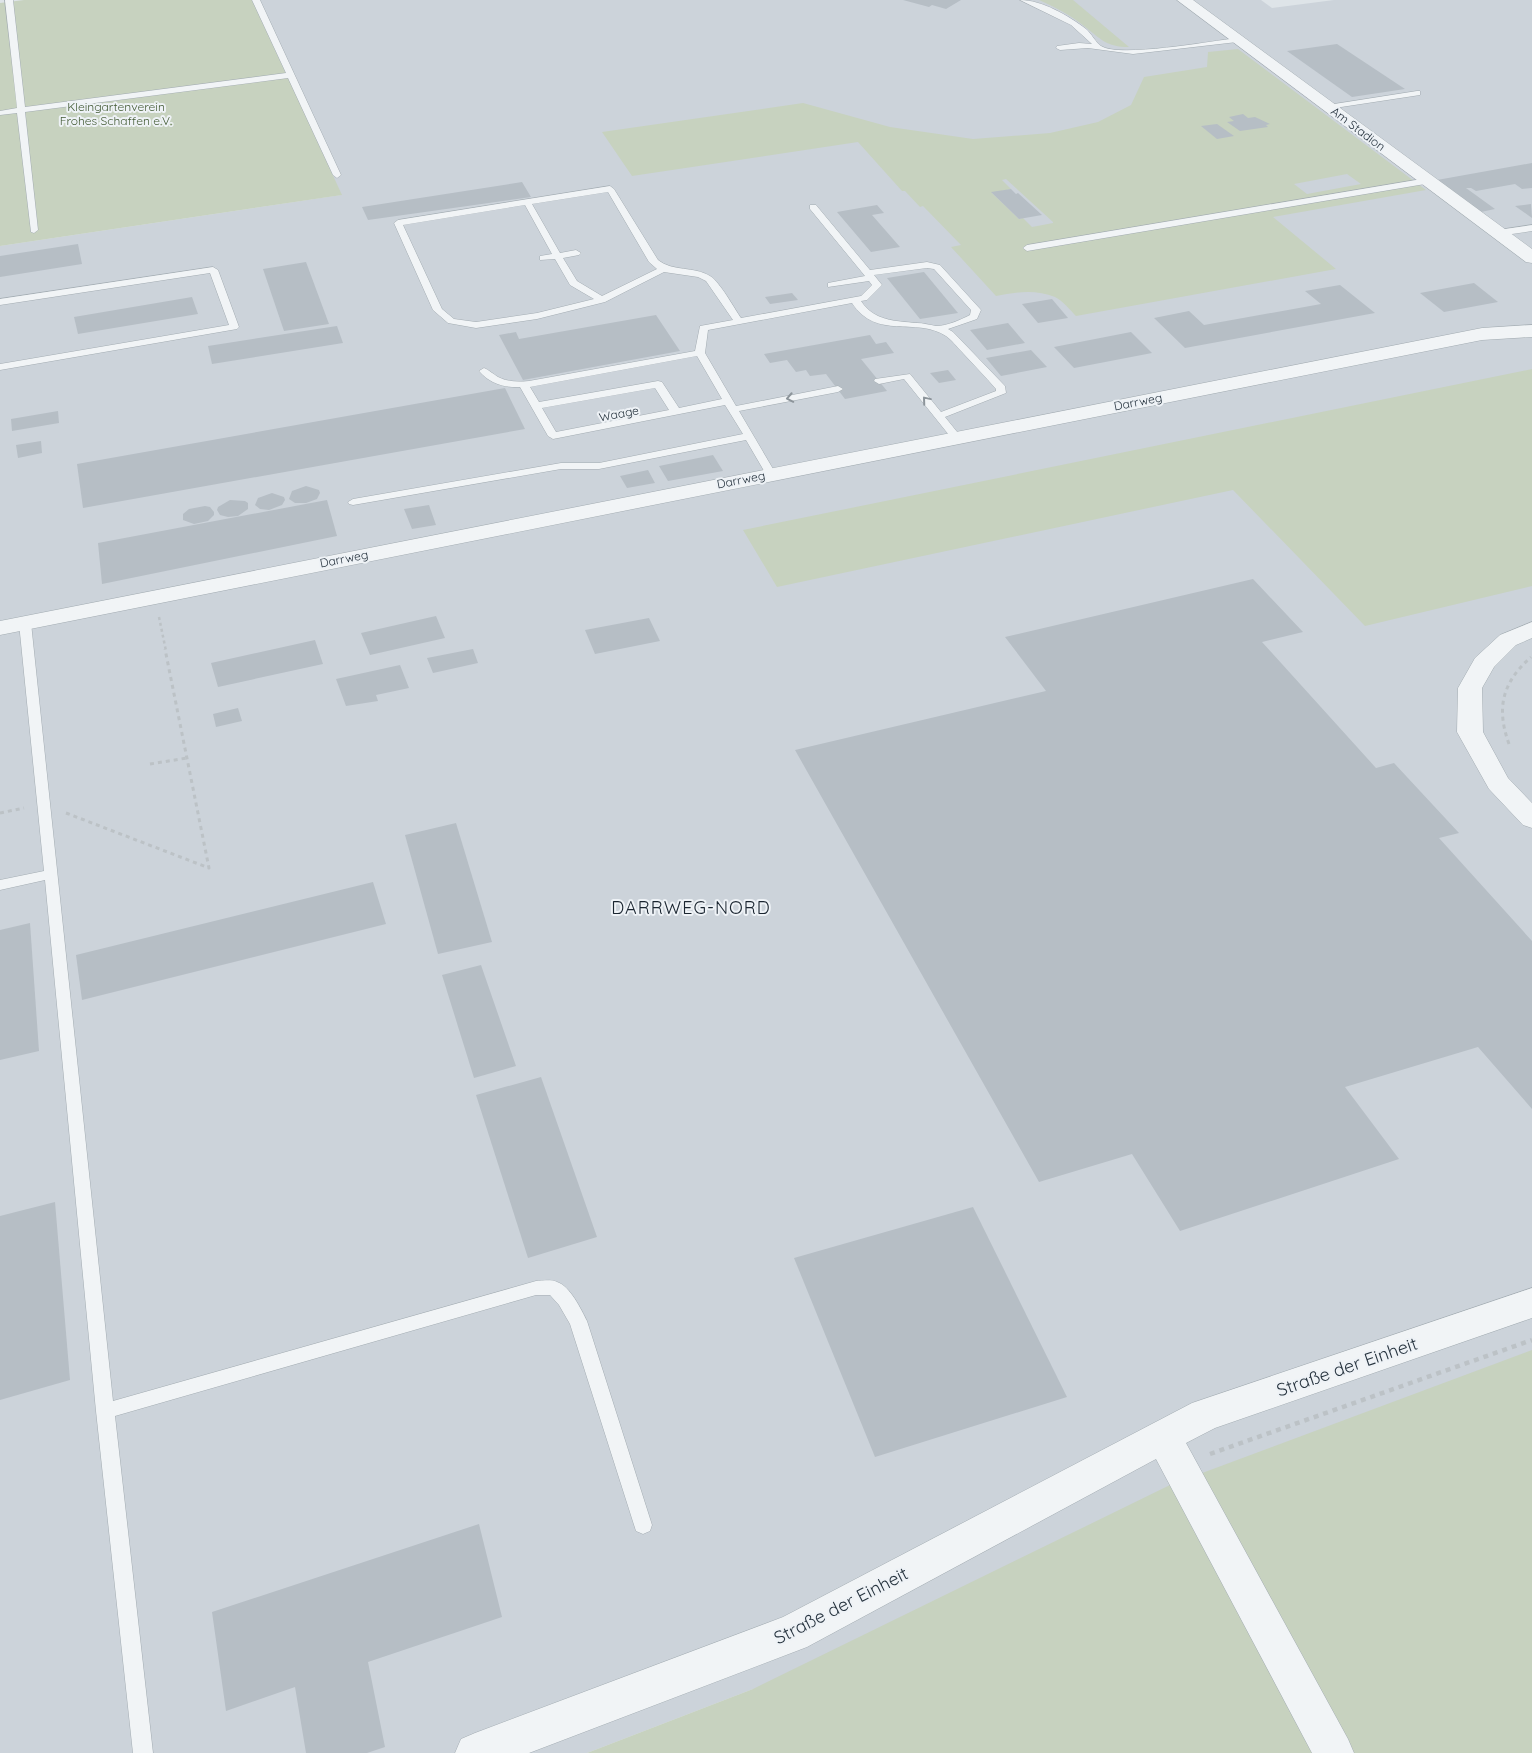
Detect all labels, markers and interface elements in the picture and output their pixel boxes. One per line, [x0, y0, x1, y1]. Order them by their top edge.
park label: Kleingartenverein Frohes Schaffen e.V. [60, 99, 172, 128]
street label: Am Stadion [1328, 103, 1388, 154]
street label: Darrweg [1112, 389, 1163, 414]
one-way arrow [786, 393, 794, 403]
one-way arrow [923, 397, 932, 406]
street label: Waage [598, 402, 640, 425]
street label: Darrweg [715, 467, 766, 492]
street label: Darrweg [318, 546, 369, 571]
district label: DARRWEG-NORD [611, 896, 771, 919]
street label: Straße der Einheit [1273, 1332, 1420, 1401]
street label: Straße der Einheit [770, 1562, 912, 1649]

